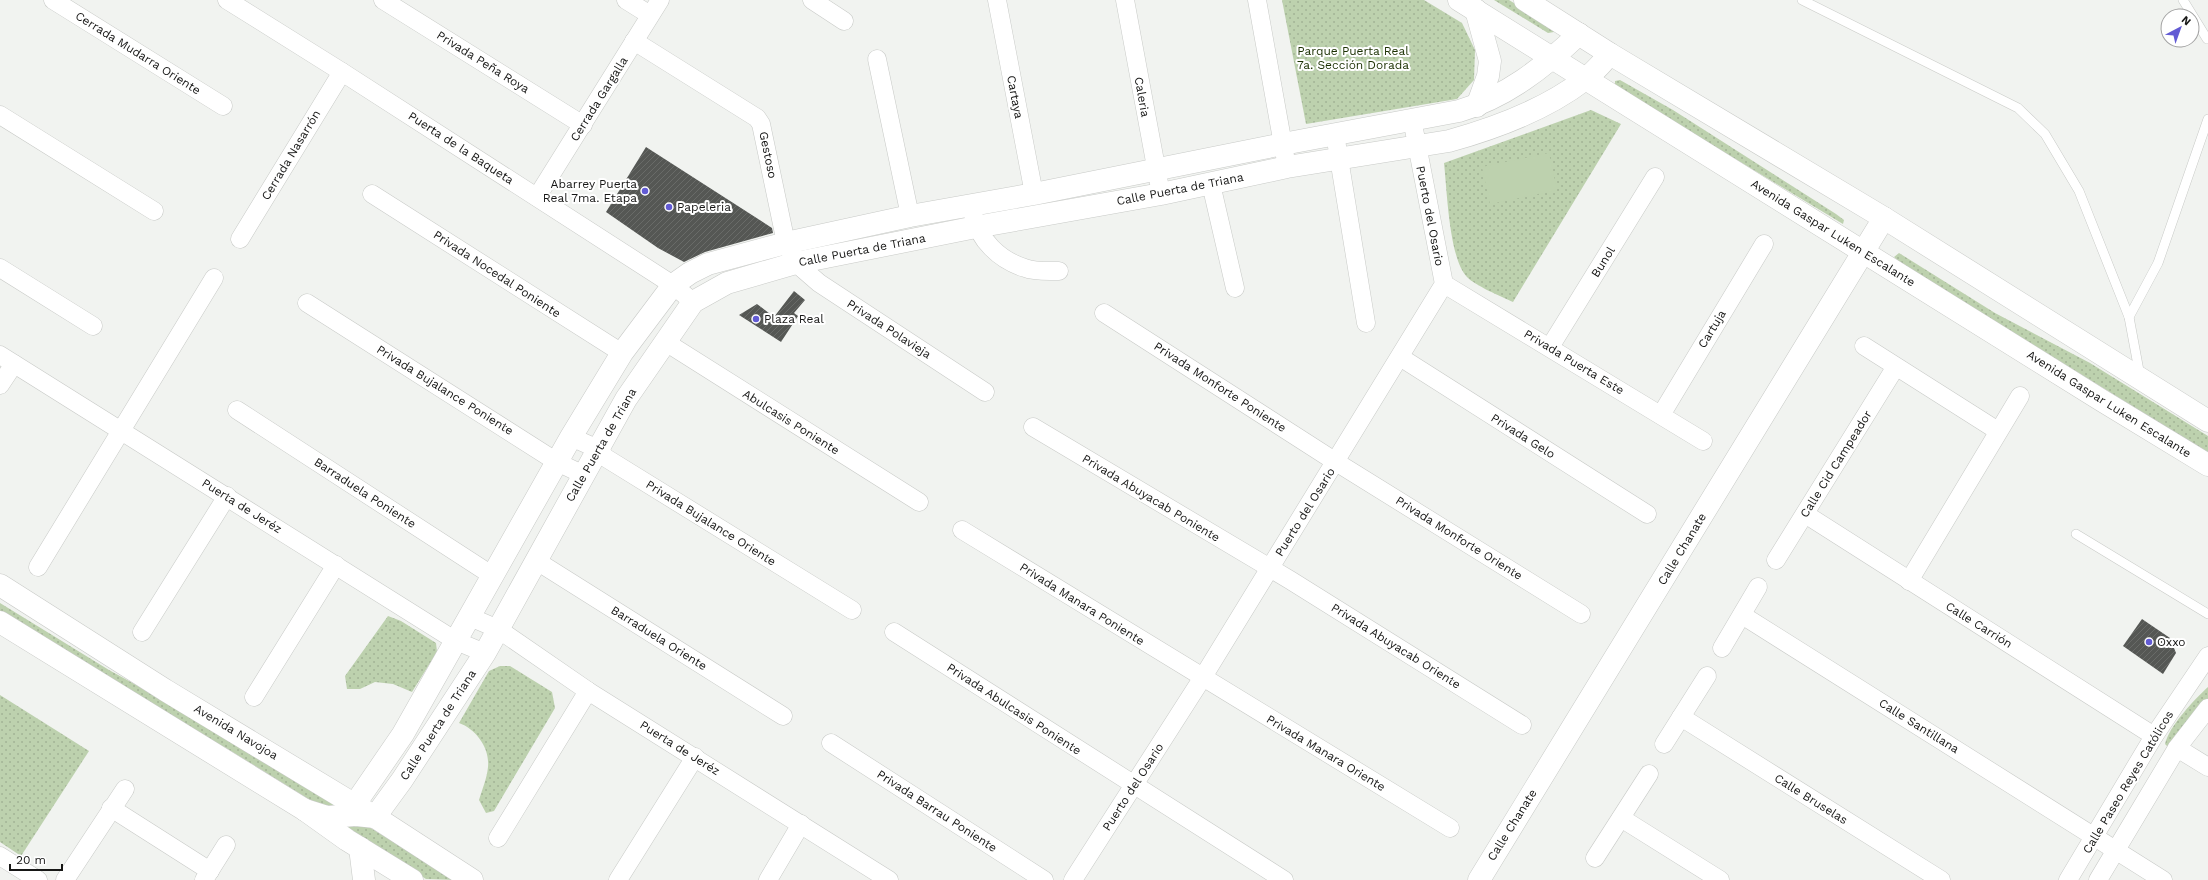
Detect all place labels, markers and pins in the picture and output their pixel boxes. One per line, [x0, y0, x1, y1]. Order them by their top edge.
place label: Abarrey Puerta Real 7ma. Etapa [543, 177, 637, 205]
marker: Abarrey Puerta Real 7ma. Etapa [640, 186, 650, 196]
place label: Papeleria [677, 200, 731, 214]
marker: Papeleria [664, 202, 674, 212]
place label: Plaza Real [764, 312, 824, 326]
marker: Plaza Real [751, 314, 761, 324]
place label: Oxxo [2157, 635, 2186, 649]
marker: Oxxo [2144, 637, 2154, 647]

